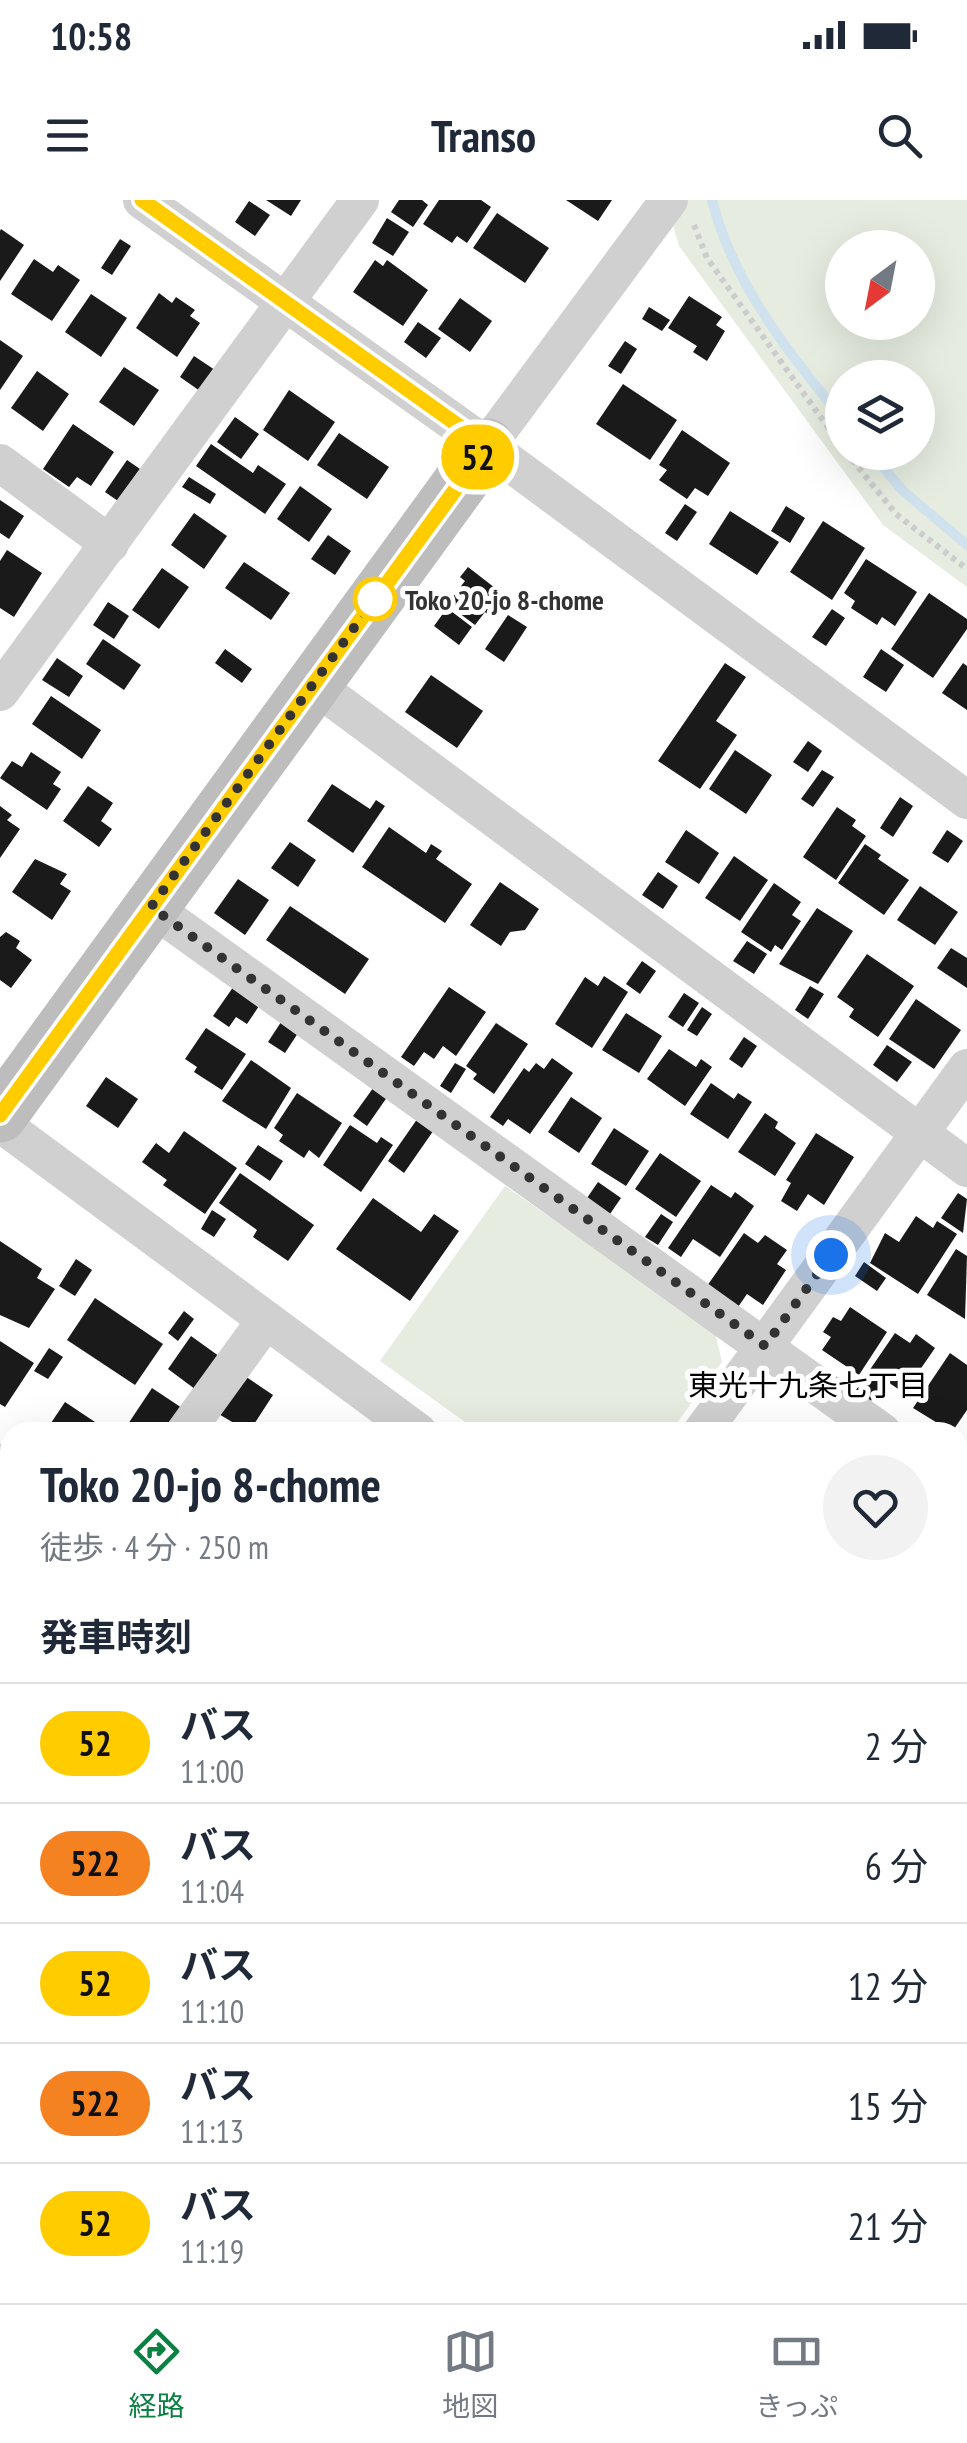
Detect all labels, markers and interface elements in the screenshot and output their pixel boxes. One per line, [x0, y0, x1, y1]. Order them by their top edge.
text: 10:58 [50, 11, 132, 60]
text: Transo [431, 106, 536, 164]
icon: menu [40, 108, 95, 163]
icon: search [872, 108, 927, 163]
north arrow [825, 230, 935, 340]
map controls [825, 230, 935, 470]
button: layers [825, 360, 935, 470]
line badge: 52 [433, 424, 523, 490]
text: 52 [461, 434, 495, 480]
marker: Toko 20-jo 8-chome [354, 578, 396, 620]
place label: Toko 20-jo 8-chome [405, 581, 604, 618]
your location [806, 1230, 856, 1280]
district label: 東光十九条七丁目 [688, 1365, 928, 1404]
text: Toko 20-jo 8-chome [40, 1453, 381, 1515]
button: heart [823, 1455, 928, 1560]
text: 徒歩 · 4 分 · 250 m [40, 1526, 269, 1568]
text: 発車時刻 [40, 1612, 192, 1661]
text: バス [180, 1700, 256, 1749]
text: 52 [78, 1720, 112, 1766]
text: 2 分 [865, 1721, 928, 1770]
text: 11:00 [180, 1750, 244, 1792]
text: バス [180, 1820, 256, 1869]
text: 522 [70, 1840, 120, 1886]
text: 6 分 [865, 1841, 928, 1890]
text: 11:04 [180, 1870, 244, 1912]
text: バス [180, 1940, 256, 1989]
text: 52 [78, 1960, 112, 2006]
text: 12 分 [848, 1961, 928, 2010]
text: 11:10 [180, 1990, 244, 2032]
text: バス [180, 2060, 256, 2109]
text: 522 [70, 2080, 120, 2126]
text: 15 分 [848, 2081, 928, 2130]
text: 11:13 [180, 2110, 244, 2152]
text: バス [180, 2180, 256, 2229]
text: 52 [78, 2200, 112, 2246]
text: 21 分 [848, 2201, 928, 2250]
text: 11:19 [180, 2230, 244, 2272]
tab: 経路 [129, 2324, 185, 2424]
tab: 地図 [442, 2324, 498, 2424]
tab: きっぷ [755, 2324, 838, 2424]

